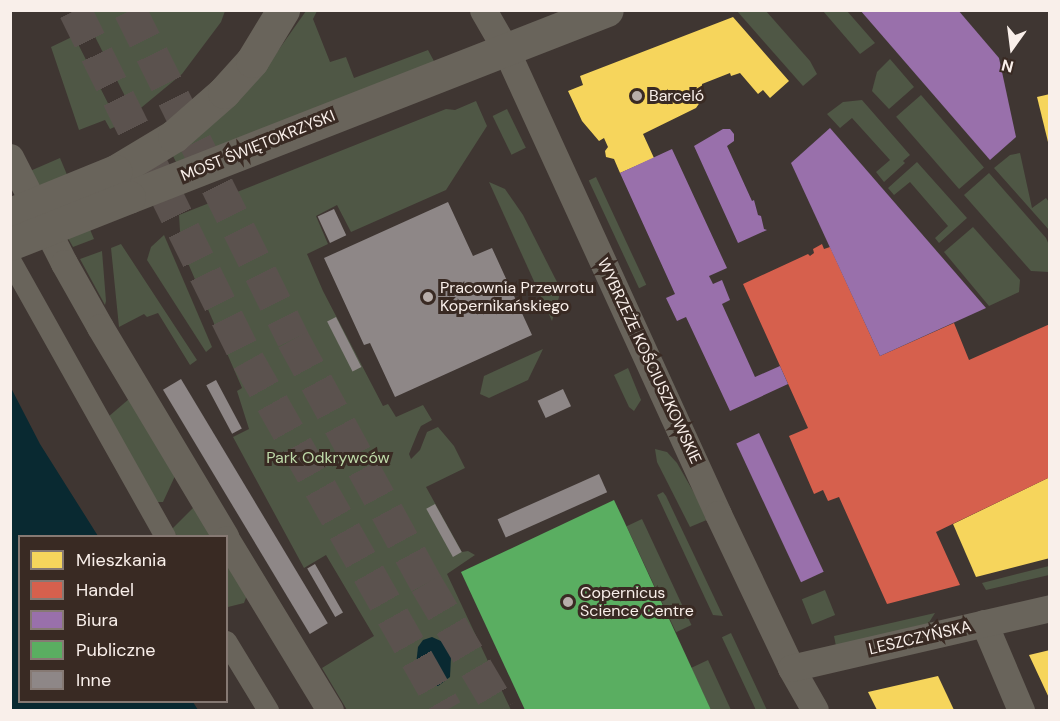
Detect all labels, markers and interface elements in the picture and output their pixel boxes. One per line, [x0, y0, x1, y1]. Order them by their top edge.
north arrow [982, 18, 1042, 78]
text: N [999, 54, 1016, 78]
place label: Barceló [649, 86, 704, 106]
marker: Barceló [630, 89, 644, 103]
street label: MOST ŚWIĘTOKRZYSKI [178, 106, 338, 186]
street label: WYBRZEŻE KOŚCIUSZKOWSKIE [593, 255, 705, 467]
place label: Pracownia Przewrotu Kopernikańskiego [440, 278, 594, 316]
marker: Pracownia Przewrotu Kopernikańskiego [421, 290, 435, 304]
park label: Park Odkrywców [266, 448, 390, 468]
legend [18, 535, 228, 703]
text: Mieszkania [76, 548, 166, 572]
text: Handel [76, 578, 134, 602]
place label: Copernicus Science Centre [580, 583, 694, 621]
marker: Copernicus Science Centre [561, 595, 575, 609]
text: Biura [76, 608, 118, 632]
street label: LESZCZYŃSKA [867, 617, 973, 659]
text: Publiczne [76, 638, 155, 662]
text: Inne [76, 668, 111, 692]

